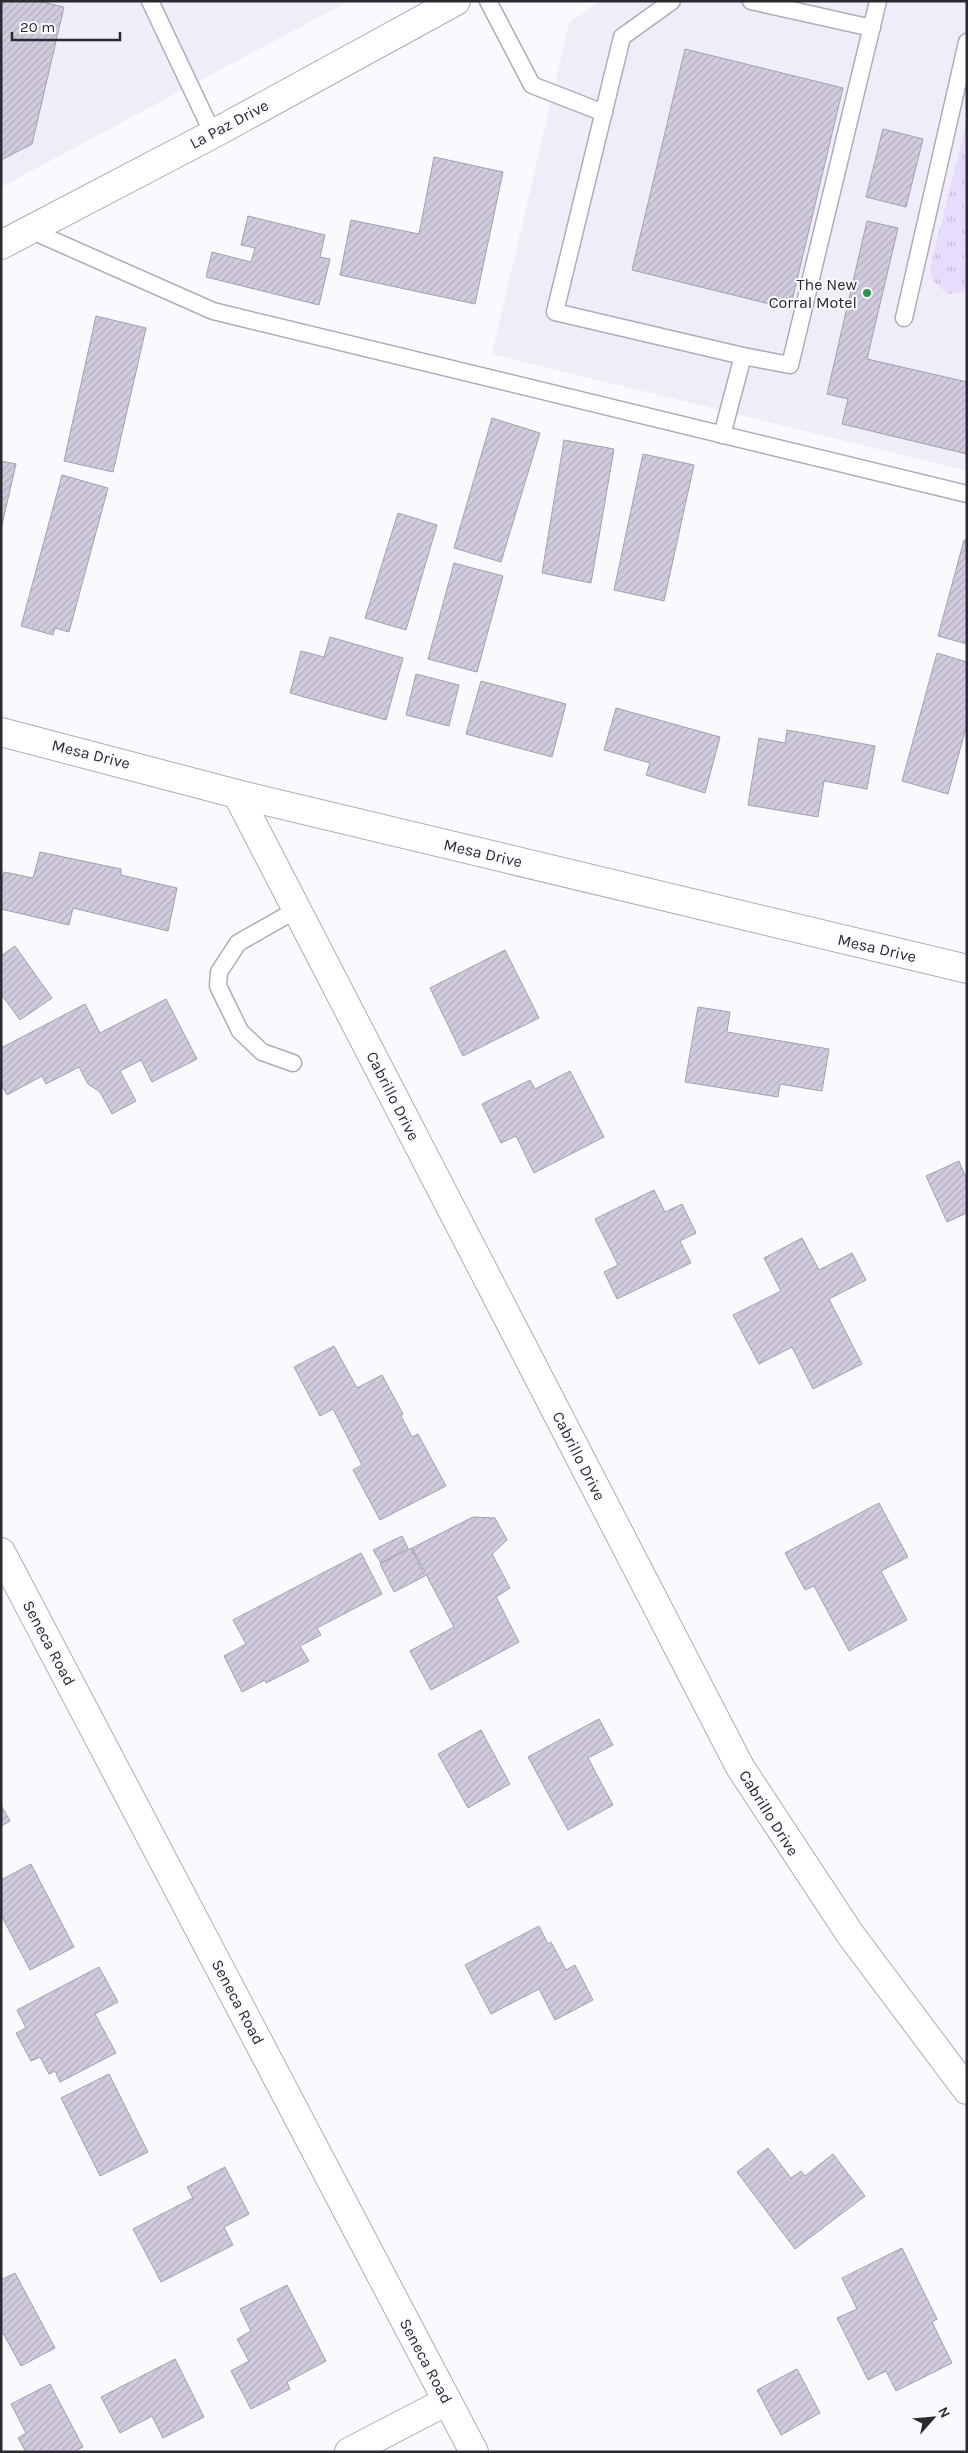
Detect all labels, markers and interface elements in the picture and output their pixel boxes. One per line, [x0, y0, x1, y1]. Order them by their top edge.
scale bar [12, 10, 120, 42]
text: 20 m [20, 18, 55, 36]
street label: La Paz Drive [186, 95, 272, 153]
place label: The New Corral Motel [769, 275, 857, 312]
marker: The New Corral Motel [861, 287, 873, 299]
street label: Mesa Drive [50, 735, 132, 773]
street label: Mesa Drive [442, 835, 524, 871]
street label: Mesa Drive [836, 930, 918, 966]
street label: Cabrillo Drive [362, 1048, 424, 1144]
street label: Cabrillo Drive [548, 1408, 610, 1504]
street label: Seneca Road [19, 1597, 79, 1689]
street label: Cabrillo Drive [735, 1767, 803, 1859]
street label: Seneca Road [208, 1956, 268, 2048]
street label: Seneca Road [396, 2315, 456, 2407]
north arrow [908, 2393, 958, 2443]
text: N [934, 2404, 954, 2421]

